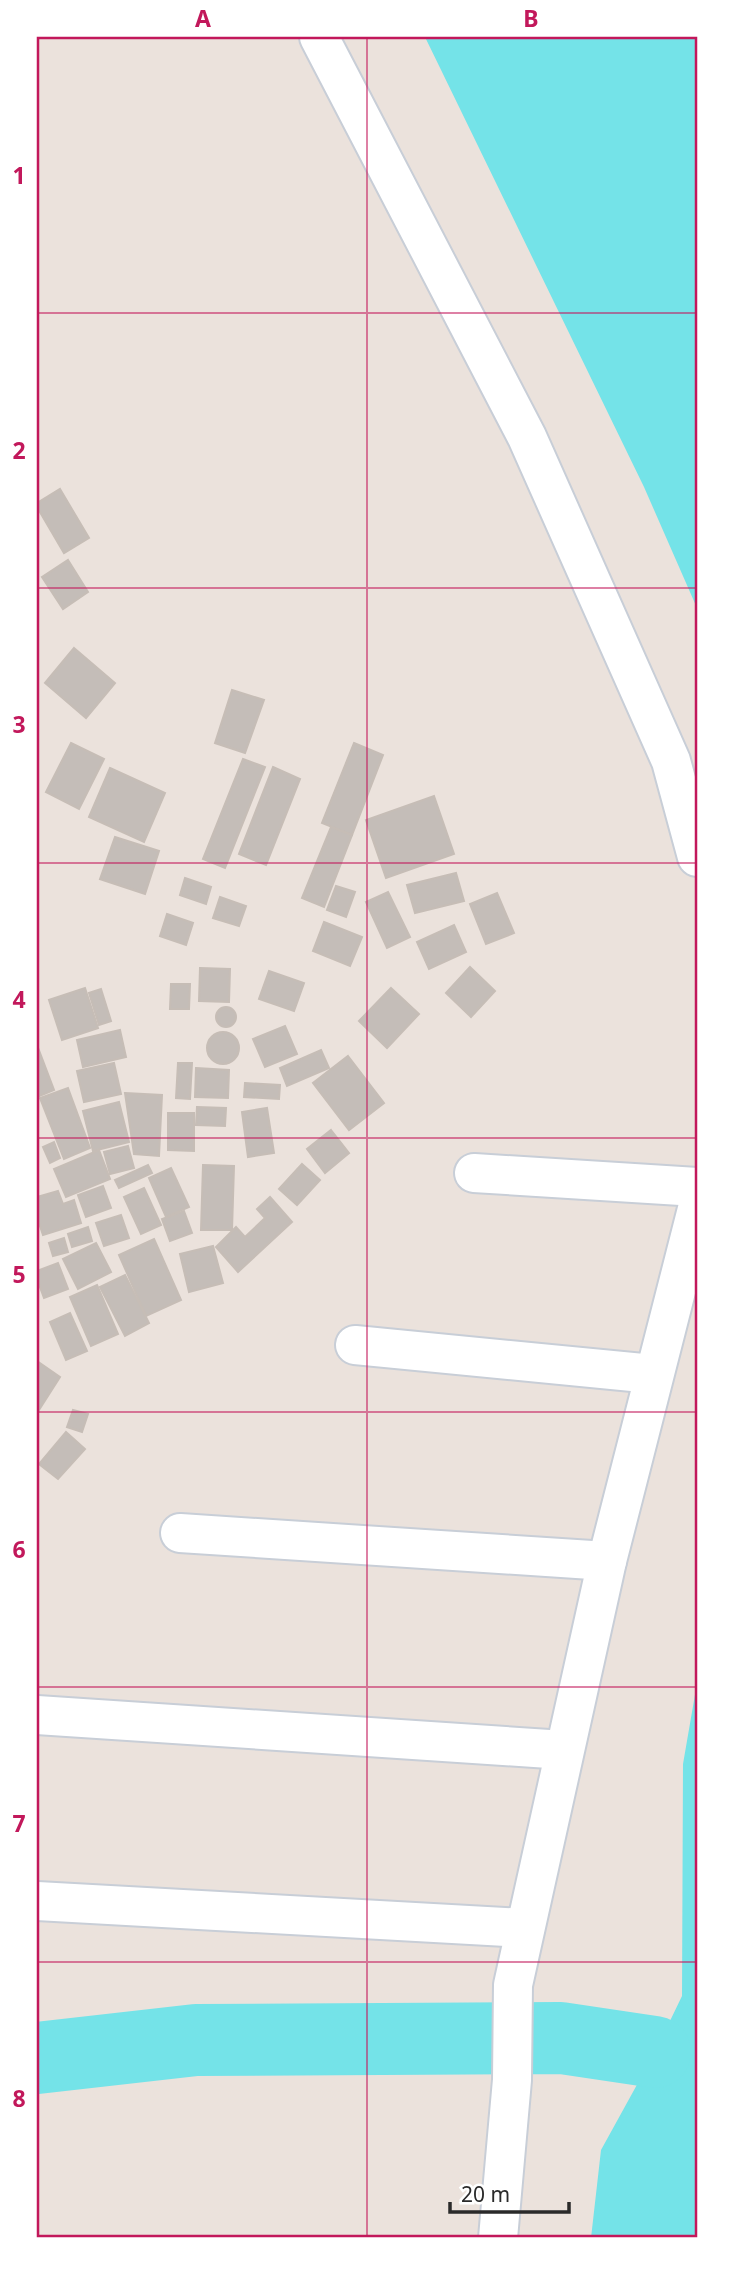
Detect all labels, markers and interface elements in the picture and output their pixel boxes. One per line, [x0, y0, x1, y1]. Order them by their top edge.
text: A [195, 2, 211, 34]
text: B [523, 2, 539, 34]
text: 1 [12, 159, 26, 191]
text: 2 [12, 434, 26, 466]
text: 3 [12, 708, 26, 740]
text: 4 [12, 983, 26, 1015]
text: 5 [12, 1258, 26, 1290]
text: 6 [12, 1533, 26, 1565]
text: 7 [12, 1807, 26, 1839]
text: 8 [12, 2082, 26, 2114]
scale bar [450, 2170, 570, 2214]
text: 20 m [461, 2180, 510, 2208]

